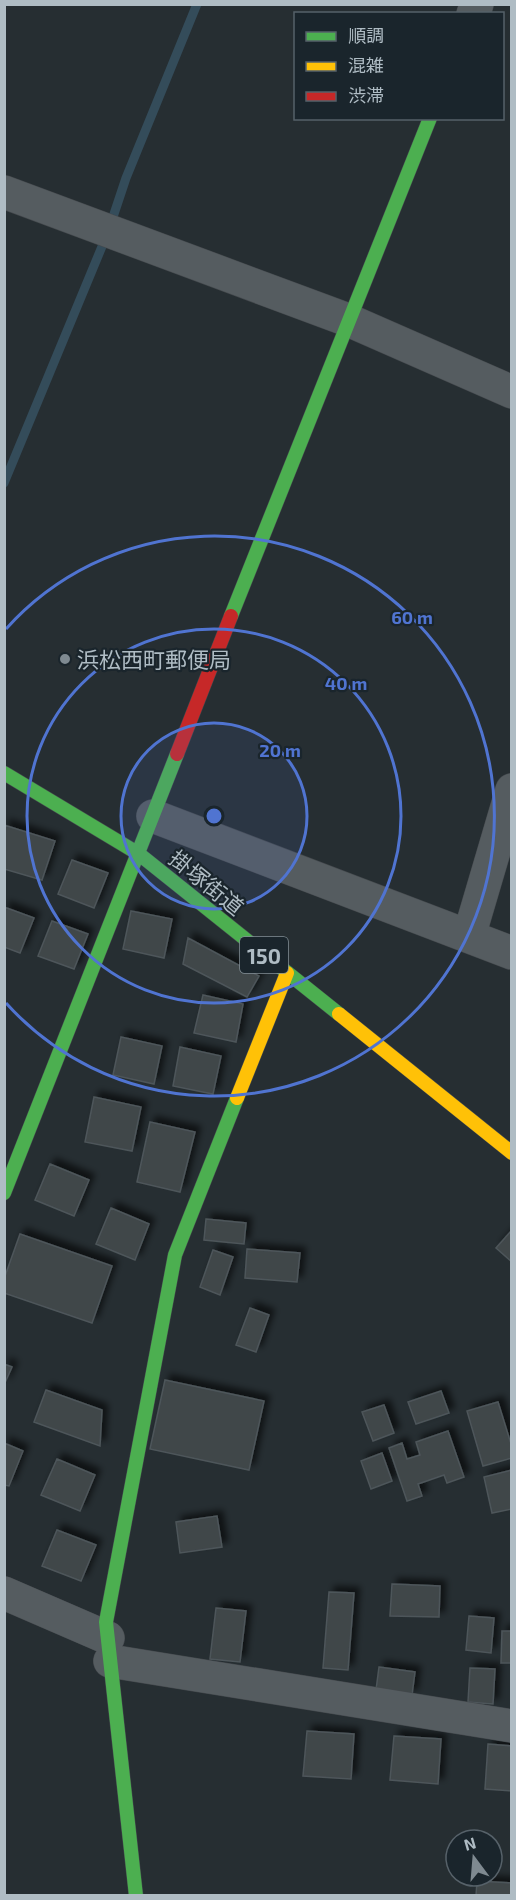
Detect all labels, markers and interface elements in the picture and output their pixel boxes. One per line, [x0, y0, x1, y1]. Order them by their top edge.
legend [294, 12, 504, 120]
text: 順調 [348, 24, 384, 46]
text: 混雑 [348, 54, 384, 76]
text: 渋滞 [348, 84, 384, 106]
text: 60 m [391, 606, 433, 628]
place label: 浜松西町郵便局 [77, 646, 231, 672]
marker: 浜松西町郵便局 [58, 652, 72, 666]
text: 40 m [325, 672, 367, 694]
text: 20 m [259, 739, 301, 761]
centre of rings [204, 806, 224, 826]
street label: 掛塚街道 [165, 844, 249, 920]
road number: 150 [240, 937, 288, 973]
north arrow [444, 1828, 504, 1888]
text: N [462, 1832, 478, 1854]

